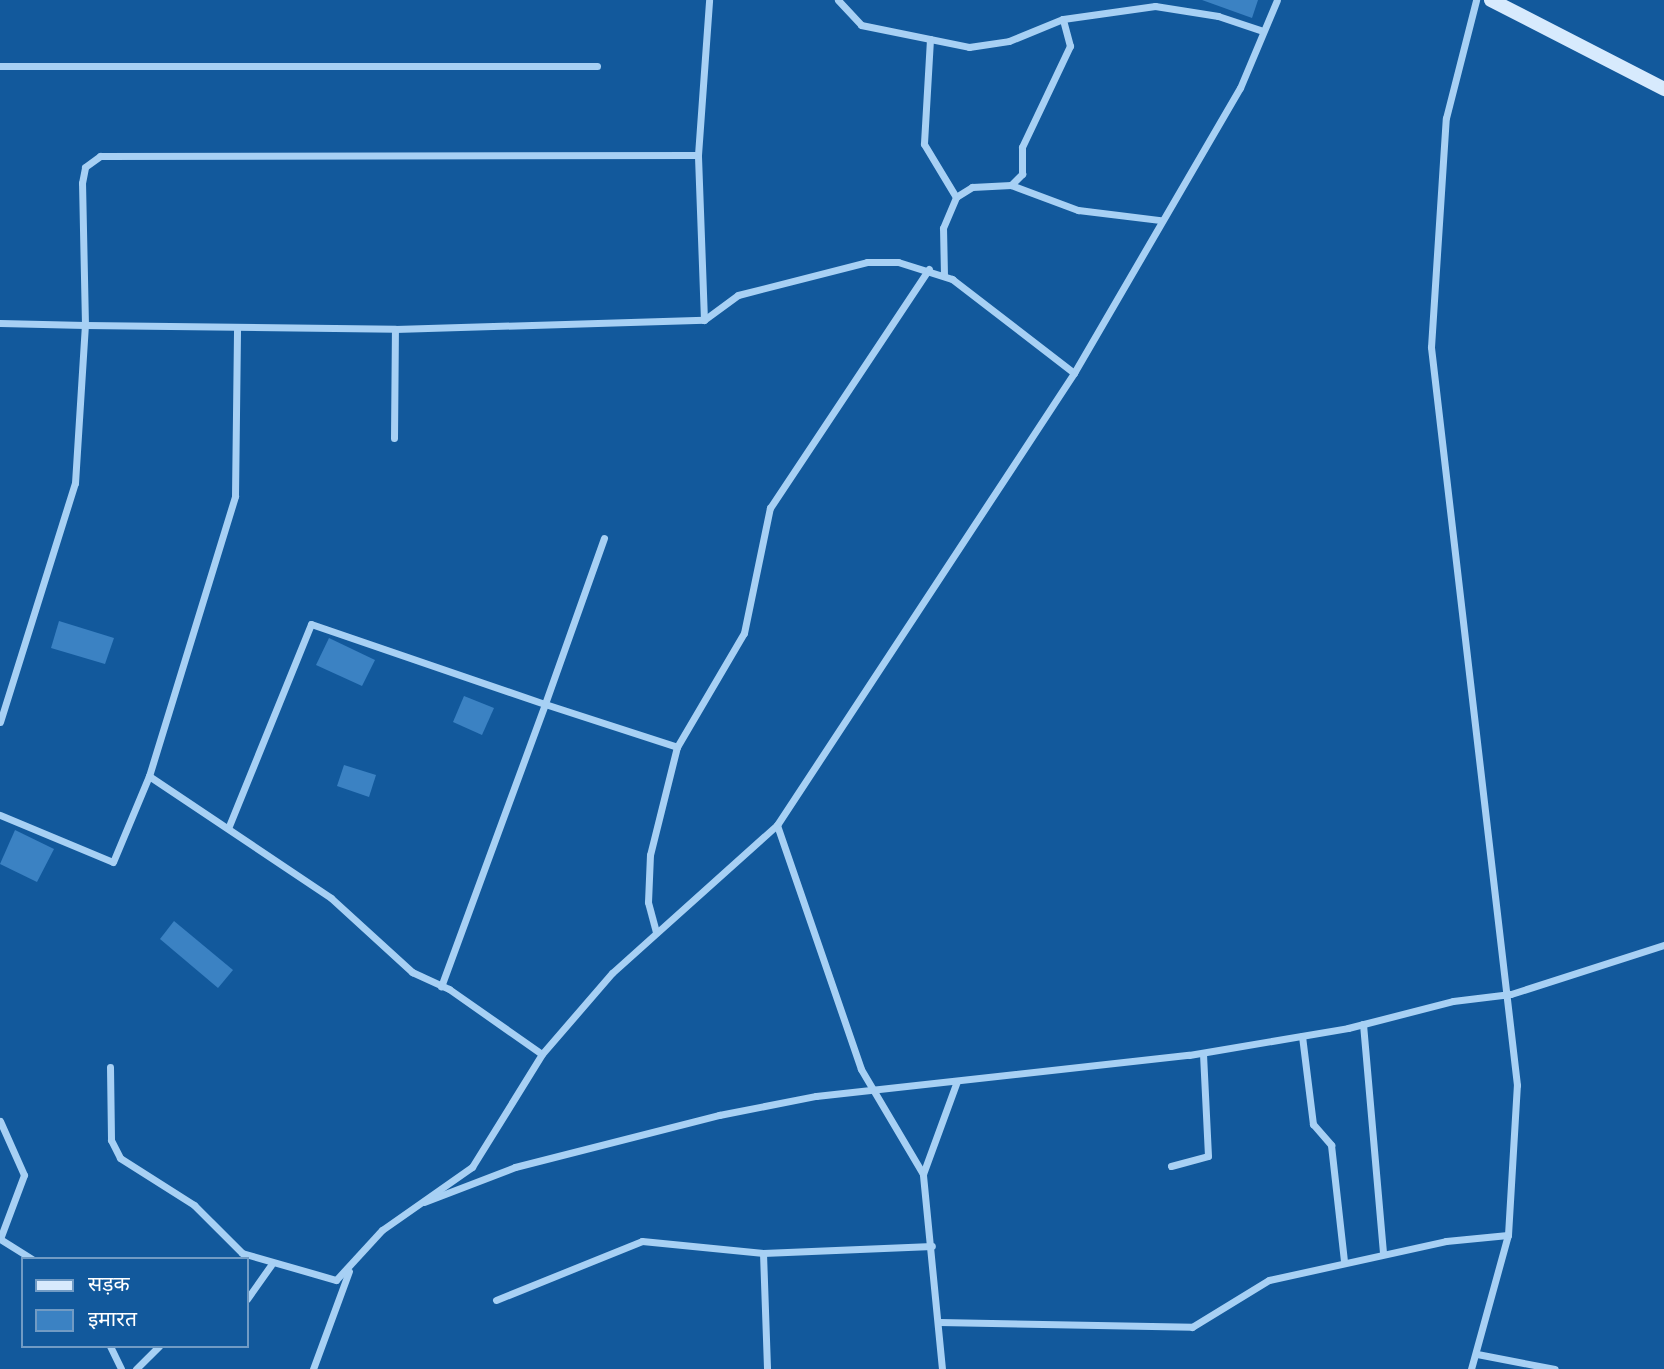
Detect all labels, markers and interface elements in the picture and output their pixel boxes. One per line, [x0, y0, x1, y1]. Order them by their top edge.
legend [21, 1257, 248, 1348]
text: सड़क [88, 1271, 130, 1296]
text: इमारत [88, 1306, 137, 1331]

